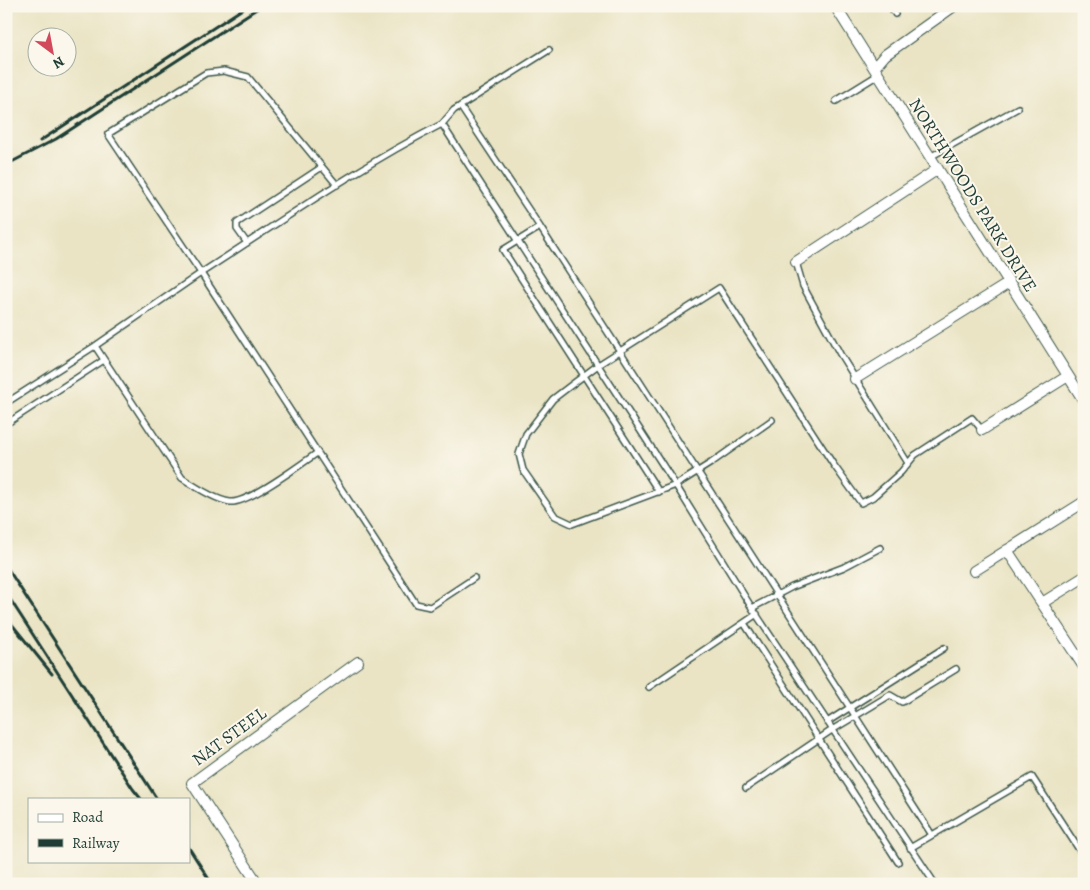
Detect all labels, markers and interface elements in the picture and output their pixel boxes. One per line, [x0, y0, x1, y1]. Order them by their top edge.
north arrow [28, 28, 78, 78]
text: N [49, 52, 68, 73]
street label: NORTHWOODS PARK DRIVE [903, 94, 1043, 296]
street label: NAT STEEL [187, 701, 272, 771]
legend [28, 798, 190, 862]
text: Road [72, 807, 104, 827]
text: Railway [72, 833, 120, 853]

